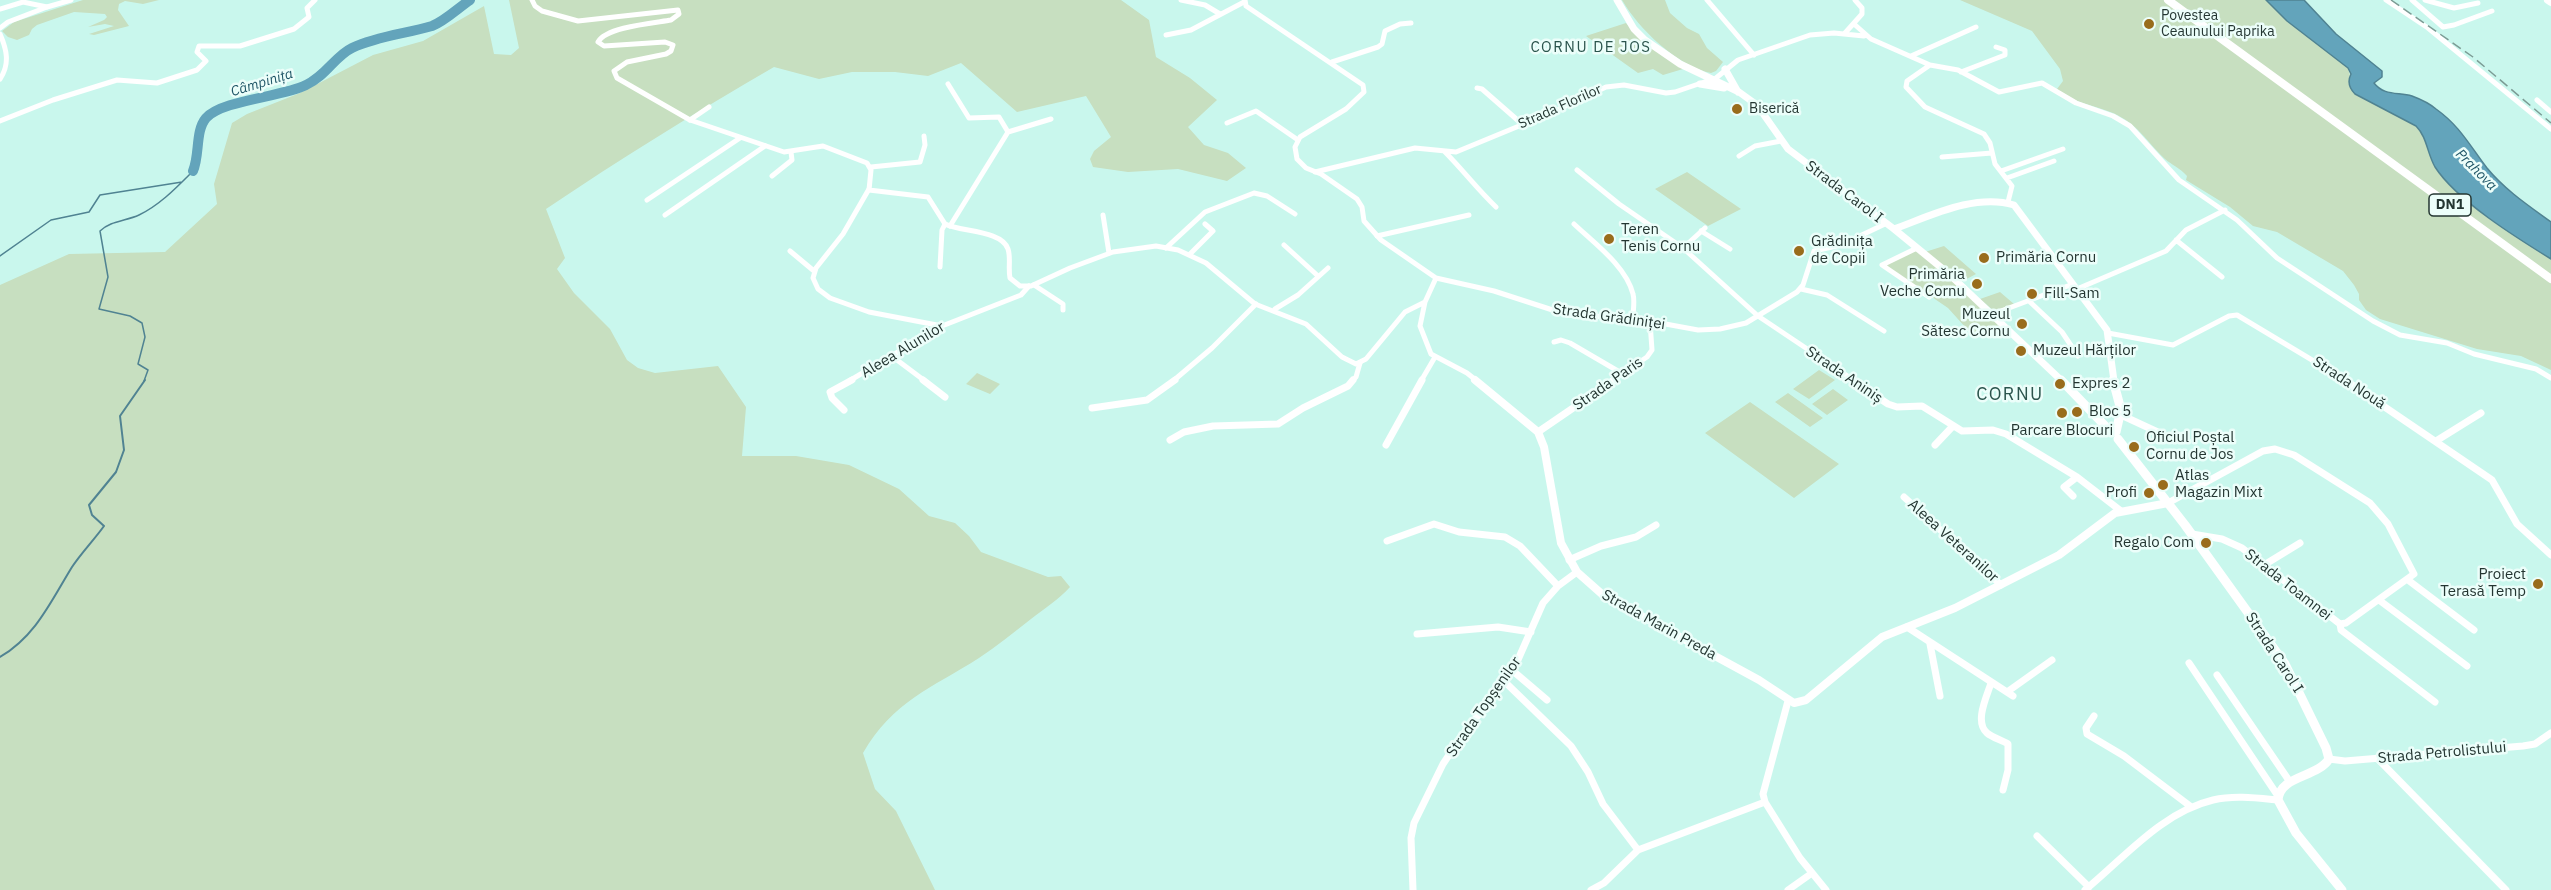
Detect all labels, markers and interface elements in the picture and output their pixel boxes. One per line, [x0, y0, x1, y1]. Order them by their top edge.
place label: Povestea Ceaunului Paprika [2161, 8, 2275, 40]
marker: Povestea Ceaunului Paprika [2142, 17, 2156, 31]
district label: CORNU DE JOS [1531, 39, 1651, 57]
water label: Câmpinița [229, 66, 295, 100]
street label: Strada Florilor [1516, 81, 1604, 133]
place label: Biserică [1749, 101, 1799, 117]
marker: Biserică [1730, 102, 1744, 116]
water label: Prahova [2452, 146, 2500, 194]
street label: Strada Carol I [1802, 157, 1886, 227]
road number: DN1 [2429, 194, 2471, 216]
place label: Teren Tenis Cornu [1621, 221, 1700, 256]
marker: Teren Tenis Cornu [1602, 232, 1616, 246]
place label: Grădinița de Copii [1811, 233, 1873, 268]
marker: Grădinița de Copii [1792, 244, 1806, 258]
place label: Primăria Cornu [1996, 249, 2096, 267]
marker: Primăria Cornu [1977, 251, 1991, 265]
place label: Primăria Veche Cornu [1880, 266, 1965, 301]
marker: Primăria Veche Cornu [1970, 277, 1984, 291]
place label: Fill-Sam [2044, 285, 2100, 303]
marker: Fill-Sam [2025, 287, 2039, 301]
street label: Strada Grădiniței [1552, 300, 1666, 334]
place label: Muzeul Sătesc Cornu [1921, 306, 2010, 341]
marker: Muzeul Sătesc Cornu [2015, 317, 2029, 331]
street label: Aleea Alunilor [858, 318, 948, 382]
place label: Muzeul Hărților [2033, 342, 2136, 360]
street label: Strada Aniniș [1802, 343, 1886, 407]
marker: Muzeul Hărților [2014, 344, 2028, 358]
street label: Strada Paris [1570, 353, 1646, 415]
street label: Strada Nouă [2309, 353, 2389, 413]
place label: Expres 2 [2072, 375, 2131, 393]
marker: Expres 2 [2053, 377, 2067, 391]
district label: CORNU [1976, 384, 2044, 406]
place label: Bloc 5 [2089, 403, 2131, 421]
marker: Bloc 5 [2070, 405, 2084, 419]
marker: Parcare Blocuri [2055, 406, 2069, 420]
place label: Parcare Blocuri [2011, 422, 2113, 440]
place label: Oficiul Poștal Cornu de Jos [2146, 429, 2234, 464]
marker: Oficiul Poștal Cornu de Jos [2127, 440, 2141, 454]
place label: Atlas Magazin Mixt [2175, 467, 2263, 502]
marker: Atlas Magazin Mixt [2156, 478, 2170, 492]
place label: Profi [2106, 484, 2137, 502]
marker: Profi [2142, 486, 2156, 500]
street label: Aleea Veteranilor [1904, 496, 2002, 586]
place label: Regalo Com [2114, 534, 2194, 552]
marker: Regalo Com [2199, 536, 2213, 550]
street label: Strada Toamnei [2241, 545, 2335, 625]
place label: Proiect Terasă Temp [2440, 566, 2526, 601]
marker: Proiect Terasă Temp [2531, 577, 2545, 591]
street label: Strada Marin Preda [1598, 586, 1720, 664]
street label: Strada Carol I [2241, 609, 2307, 697]
street label: Strada Topșenilor [1443, 653, 1525, 761]
street label: Strada Petrolistului [2377, 738, 2507, 768]

